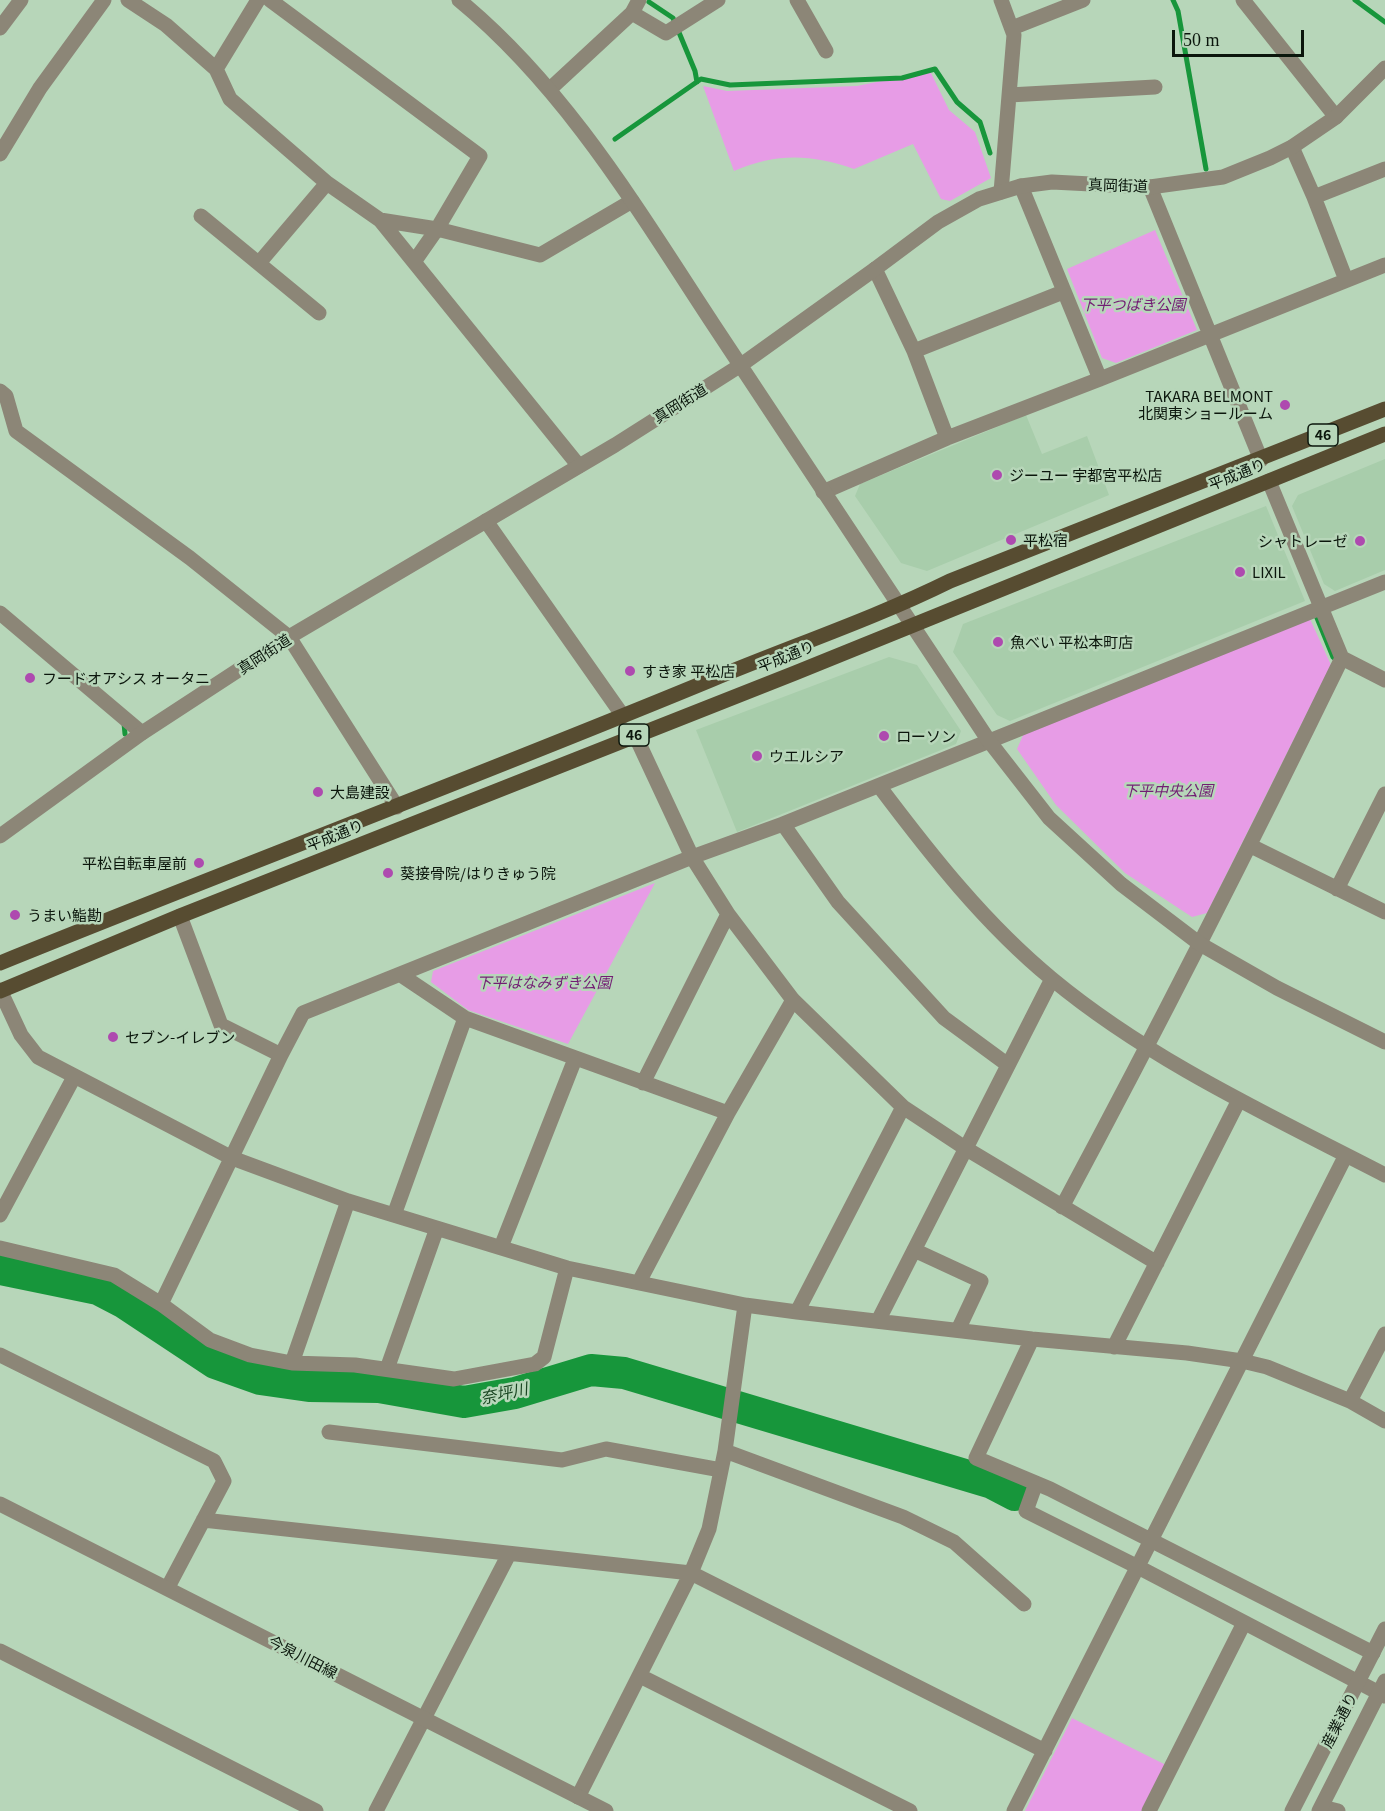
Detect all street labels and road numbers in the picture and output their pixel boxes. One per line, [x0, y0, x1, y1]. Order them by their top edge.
street label: 真岡街道 [1088, 175, 1148, 195]
street label: 真岡街道 [650, 379, 710, 427]
road number: 46 [1308, 424, 1338, 446]
street label: 平成通り [1206, 454, 1268, 494]
street label: 真岡街道 [234, 630, 294, 678]
street label: 平成通り [755, 636, 817, 676]
road number: 46 [619, 724, 649, 746]
street label: 平成通り [304, 815, 366, 855]
street label: 今泉川田線 [266, 1632, 340, 1682]
street label: 産業通り [1317, 1689, 1361, 1751]

